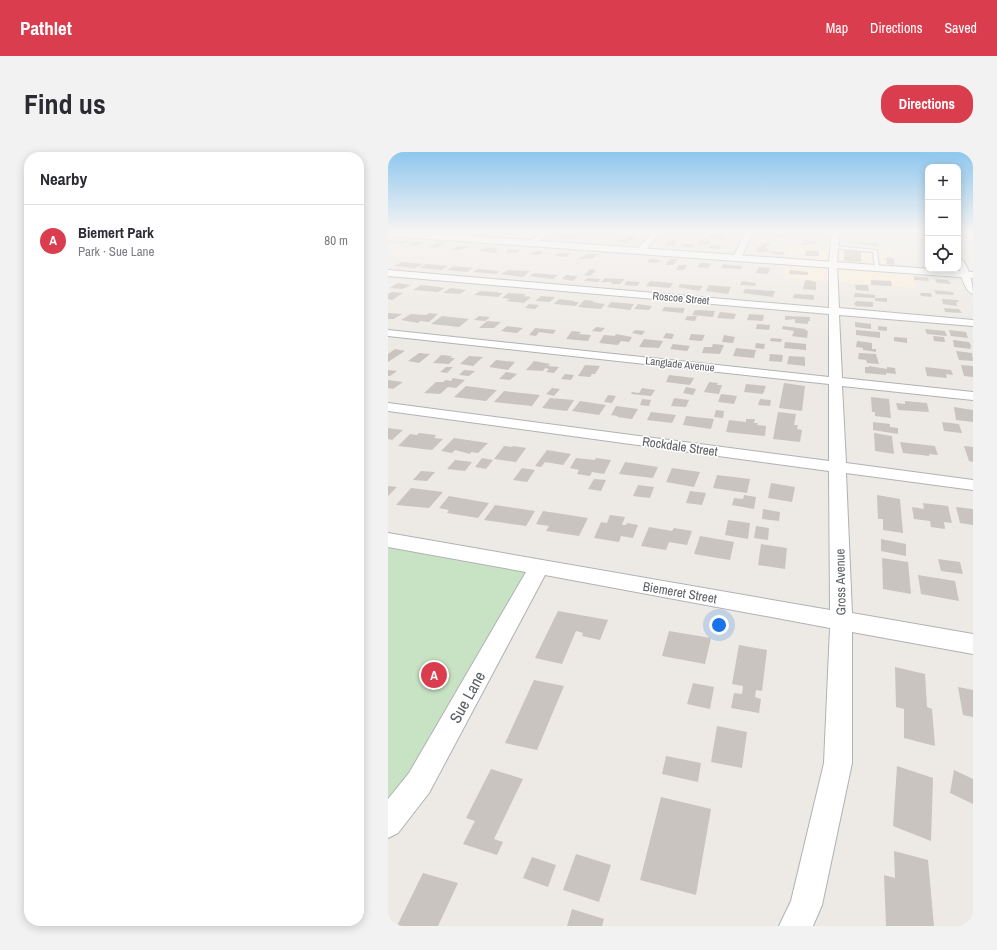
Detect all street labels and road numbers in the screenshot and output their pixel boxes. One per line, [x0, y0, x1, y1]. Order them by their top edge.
street label: Roscoe Street [652, 289, 711, 308]
street label: Langlade Avenue [645, 353, 715, 375]
street label: Rockdale Street [641, 433, 719, 460]
street label: Gross Avenue [831, 548, 850, 616]
street label: Biemeret Street [642, 578, 718, 607]
street label: Sue Lane [444, 667, 490, 727]

